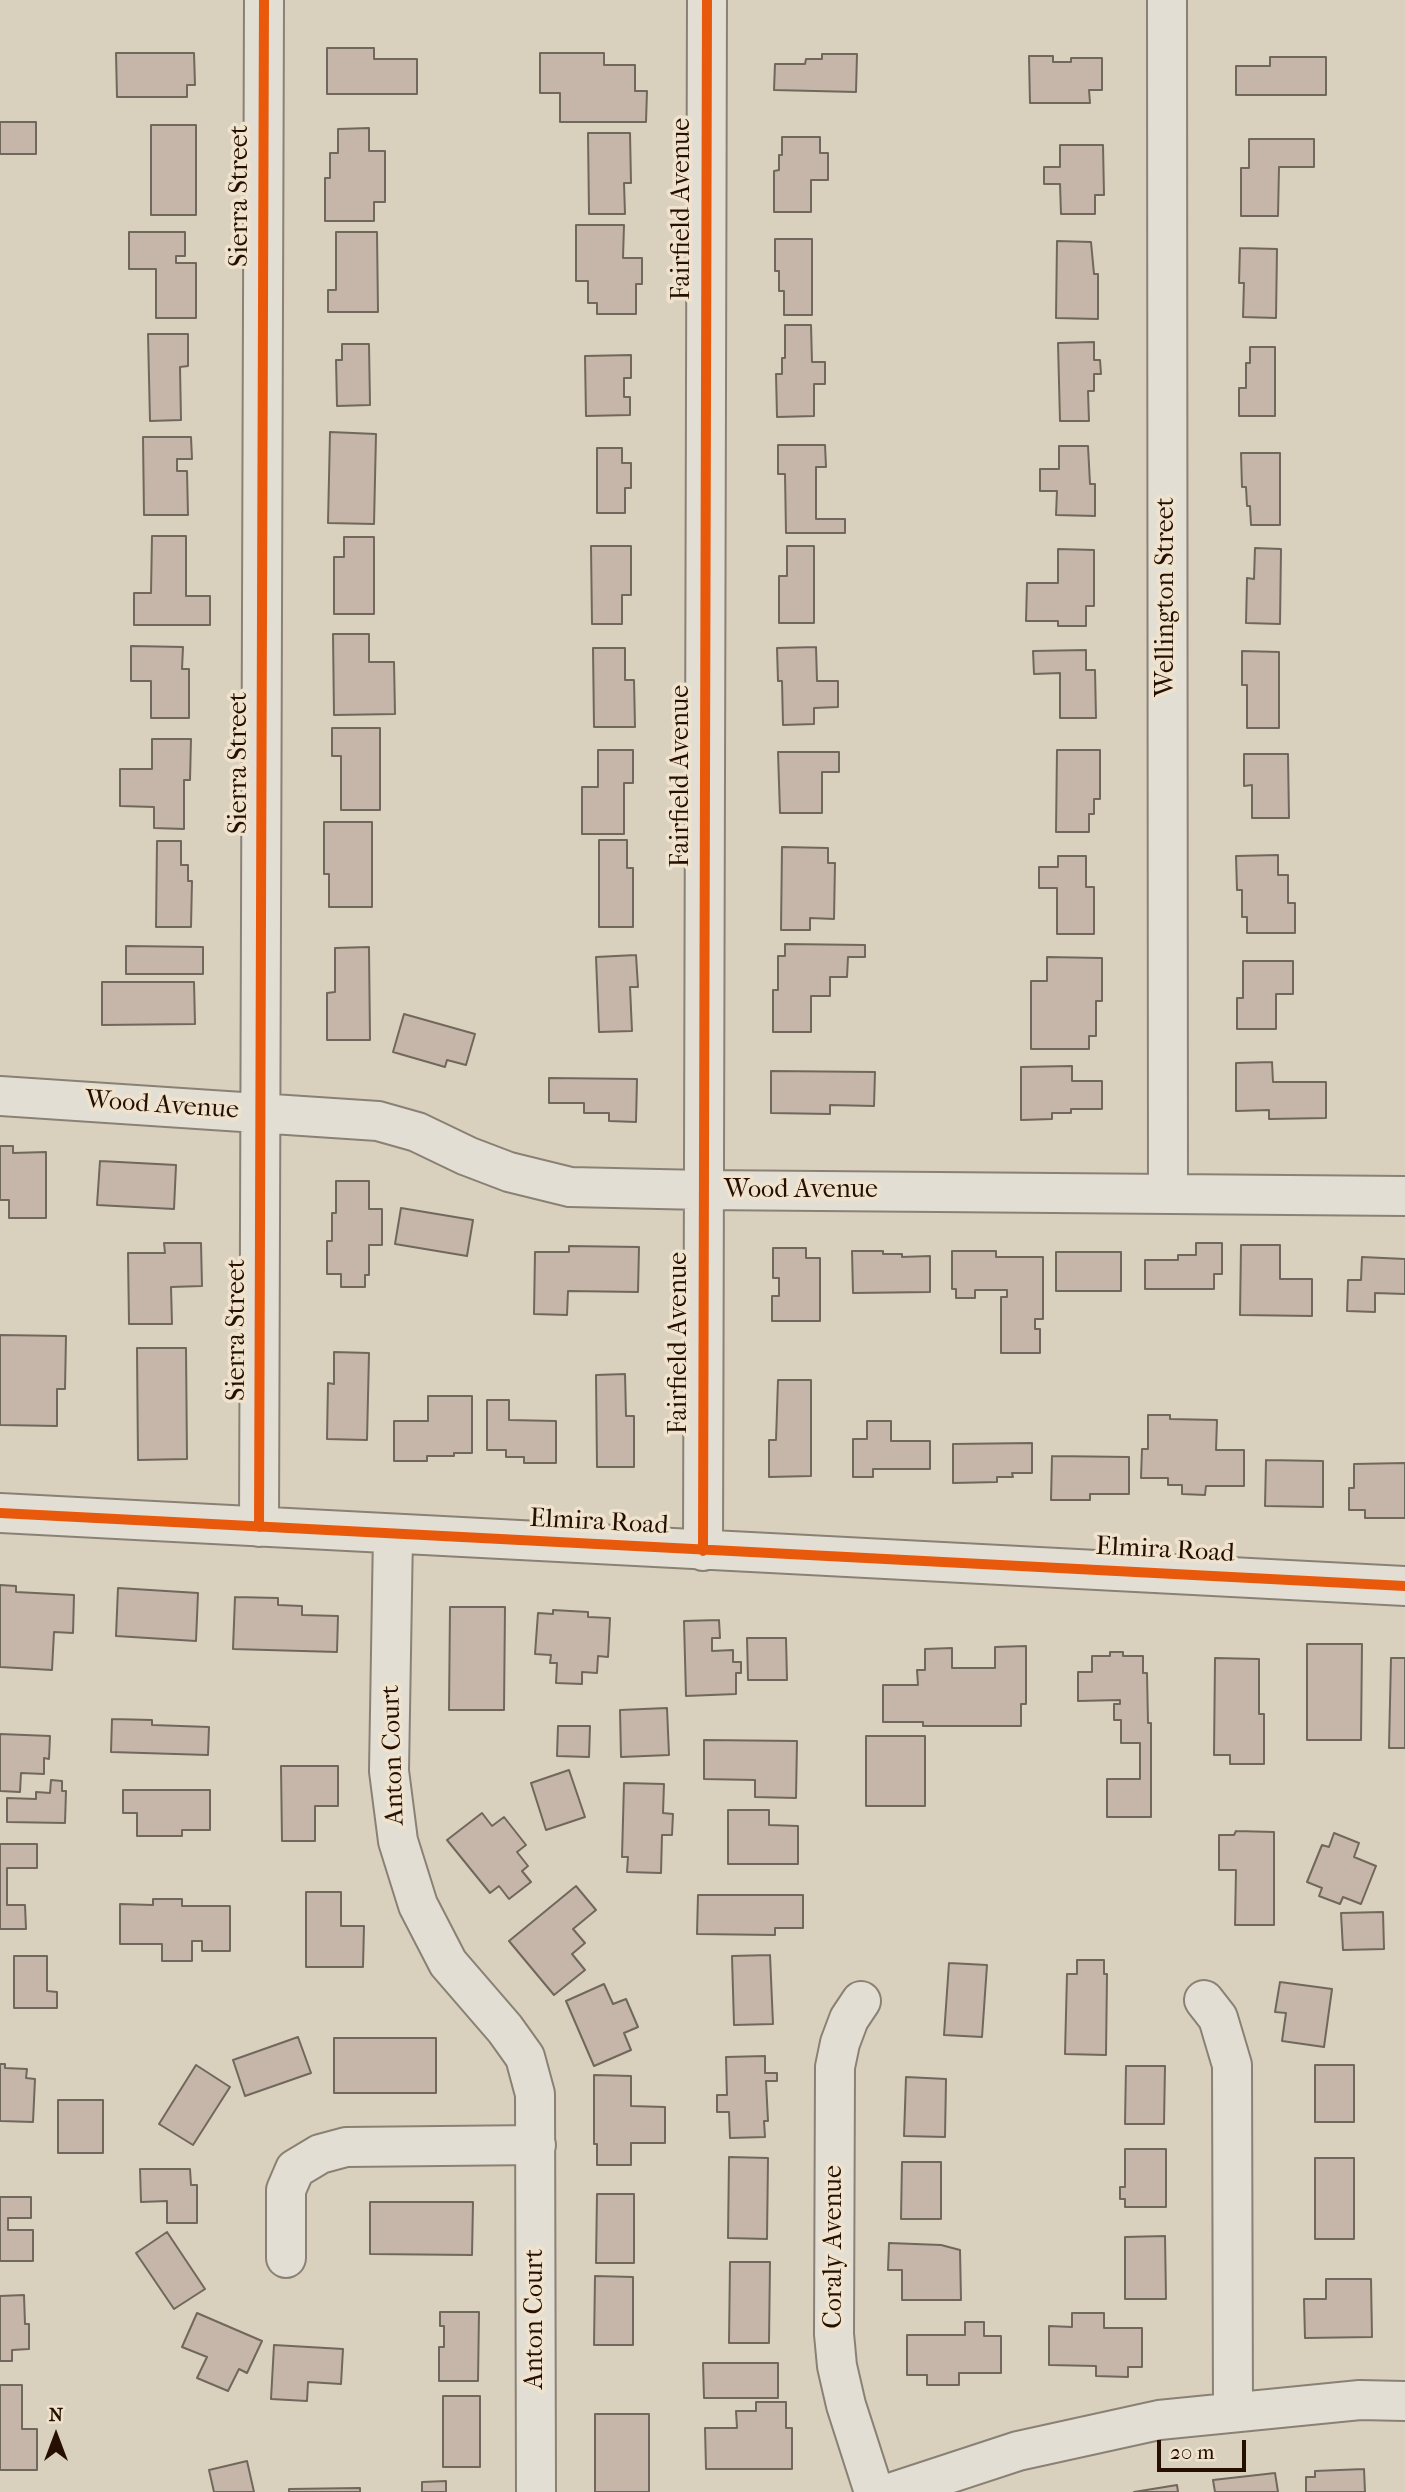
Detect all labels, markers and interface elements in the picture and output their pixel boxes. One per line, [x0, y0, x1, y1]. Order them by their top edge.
street label: Fairfield Avenue [667, 118, 699, 300]
street label: Sierra Street [225, 125, 257, 267]
street label: Wellington Street [1151, 497, 1183, 697]
street label: Fairfield Avenue [666, 685, 698, 867]
street label: Sierra Street [224, 692, 256, 834]
street label: Wood Avenue [84, 1085, 240, 1127]
street label: Wood Avenue [724, 1175, 878, 1207]
street label: Fairfield Avenue [664, 1252, 696, 1434]
street label: Sierra Street [222, 1259, 254, 1401]
street label: Elmira Road [529, 1504, 669, 1542]
street label: Elmira Road [1095, 1532, 1235, 1570]
street label: Anton Court [376, 1684, 412, 1826]
street label: Coraly Avenue [819, 2165, 851, 2329]
street label: Anton Court [520, 2249, 552, 2389]
north arrow [21, 2401, 91, 2471]
text: N [49, 2404, 63, 2426]
scale bar [1160, 2426, 1249, 2470]
text: 20 m [1170, 2440, 1214, 2464]

